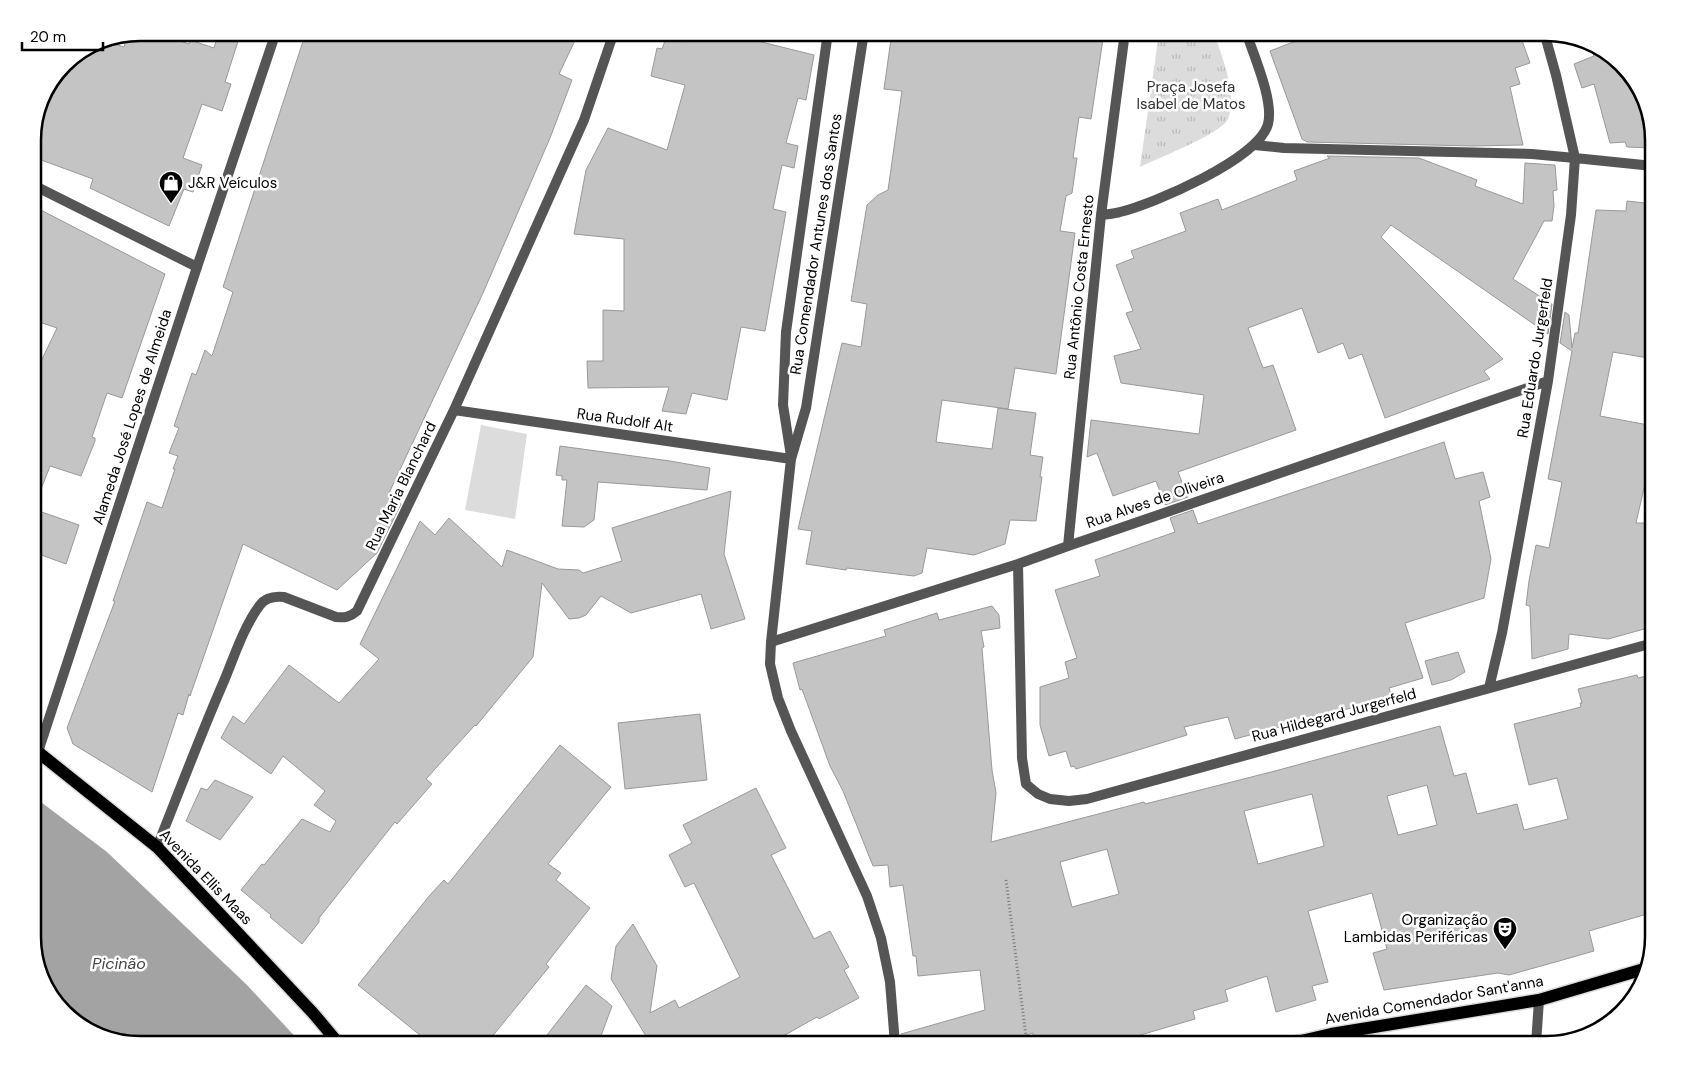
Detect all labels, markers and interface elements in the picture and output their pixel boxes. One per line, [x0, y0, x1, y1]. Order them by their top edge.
scale bar [22, 20, 104, 52]
text: 20 m [30, 27, 66, 47]
park label: Praça Josefa Isabel de Matos [1136, 77, 1246, 114]
street label: Rua Comendador Antunes dos Santos [785, 112, 847, 376]
shop icon: J&R Veículos [158, 170, 184, 204]
place label: J&R Veículos [188, 173, 277, 193]
street label: Rua Antônio Costa Ernesto [1059, 194, 1099, 380]
street label: Rua Eduardo Jurgerfeld [1512, 277, 1558, 439]
street label: Alameda José Lopes de Almeida [88, 307, 176, 527]
street label: Rua Rudolf Alt [576, 403, 675, 437]
street label: Rua Maria Blanchard [361, 418, 441, 554]
street label: Rua Alves de Oliveira [1083, 467, 1227, 533]
street label: Rua Hildegard Jurgerfeld [1250, 683, 1418, 747]
street label: Avenida Ellis Maas [155, 825, 257, 929]
place label: Organização Lambidas Periféricas [1344, 910, 1488, 947]
theatre icon: Organização Lambidas Periféricas [1492, 916, 1518, 950]
water label: Picinão [92, 953, 146, 974]
street label: Avenida Comendador Sant'anna [1323, 971, 1545, 1029]

